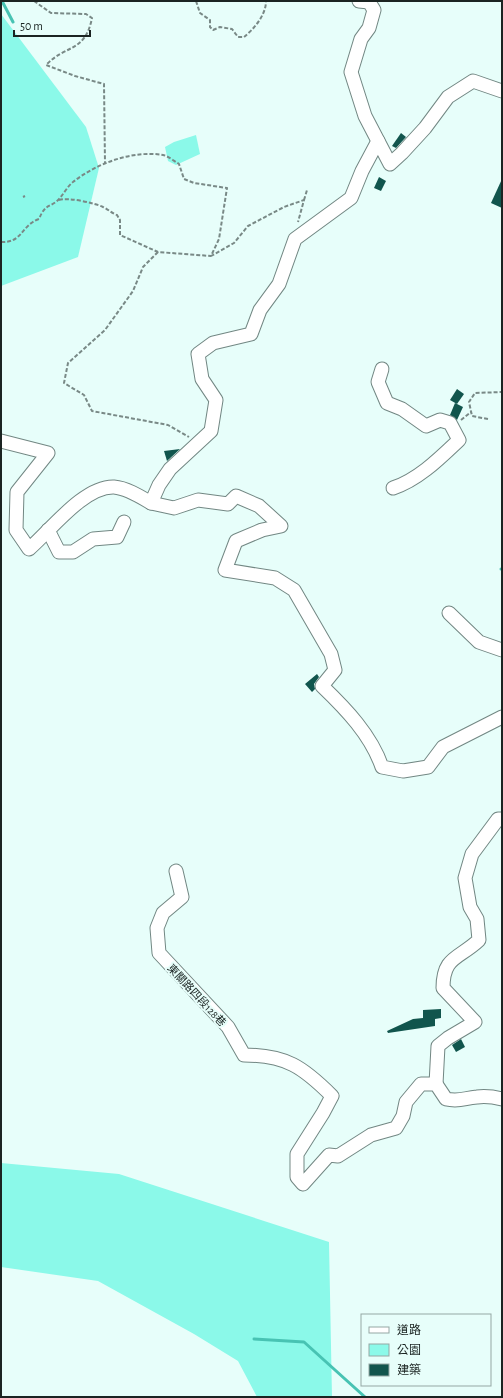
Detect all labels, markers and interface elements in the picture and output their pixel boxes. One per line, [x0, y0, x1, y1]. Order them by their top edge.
scale bar [14, 12, 90, 38]
text: 50 m [20, 20, 43, 32]
street label: 東關路四段128巷 [165, 962, 229, 1028]
legend [361, 1314, 491, 1386]
text: 道路 [397, 1323, 421, 1336]
text: 公園 [397, 1344, 421, 1356]
text: 建築 [397, 1363, 421, 1376]

